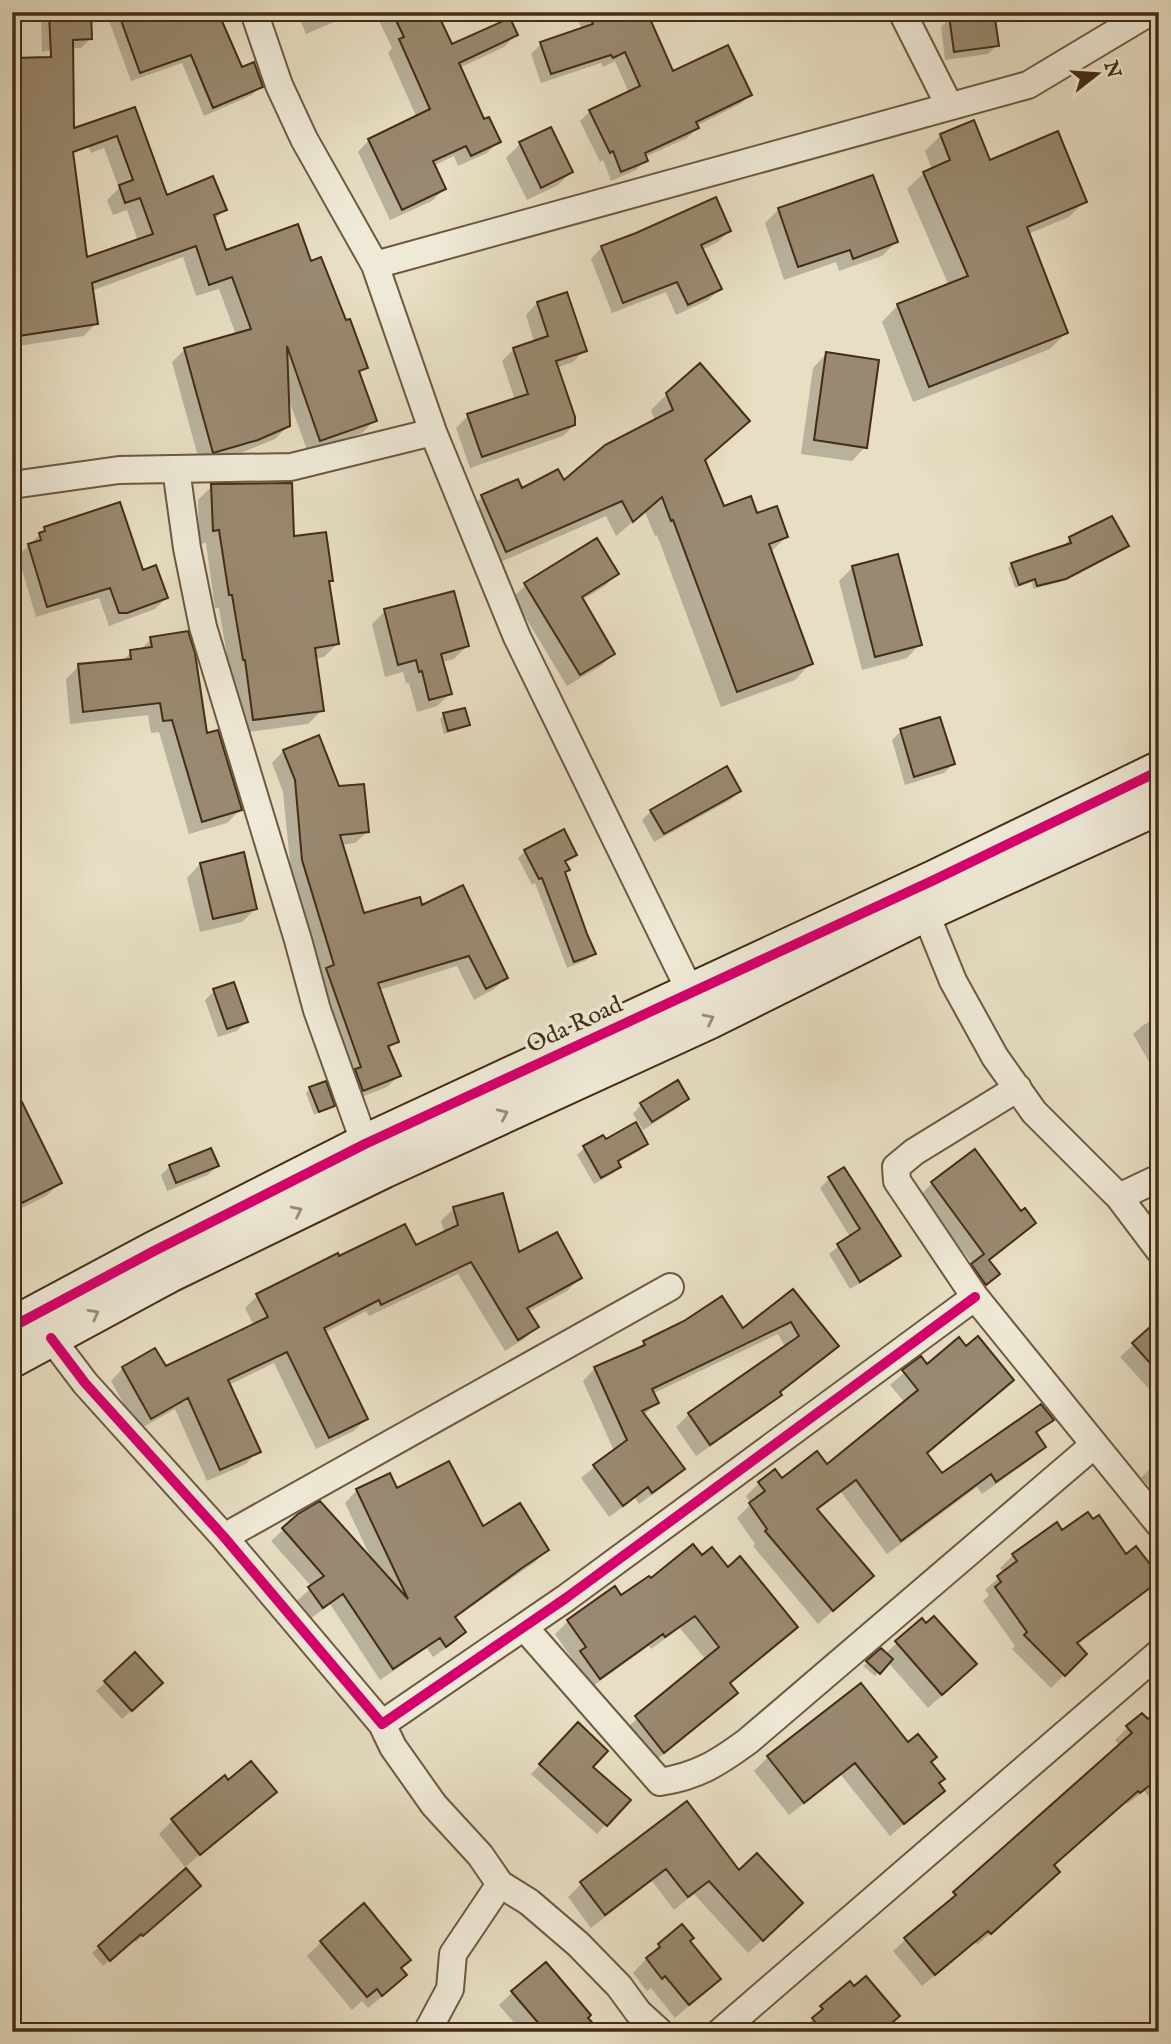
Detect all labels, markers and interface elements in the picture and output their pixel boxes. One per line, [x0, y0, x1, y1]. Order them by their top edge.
north arrow [1062, 38, 1132, 108]
text: N [1097, 57, 1125, 82]
street label: Oda Road [522, 990, 628, 1061]
one-way arrow [702, 1013, 714, 1027]
one-way arrow [495, 1108, 508, 1122]
one-way arrow [290, 1205, 302, 1219]
one-way arrow [87, 1309, 99, 1322]

